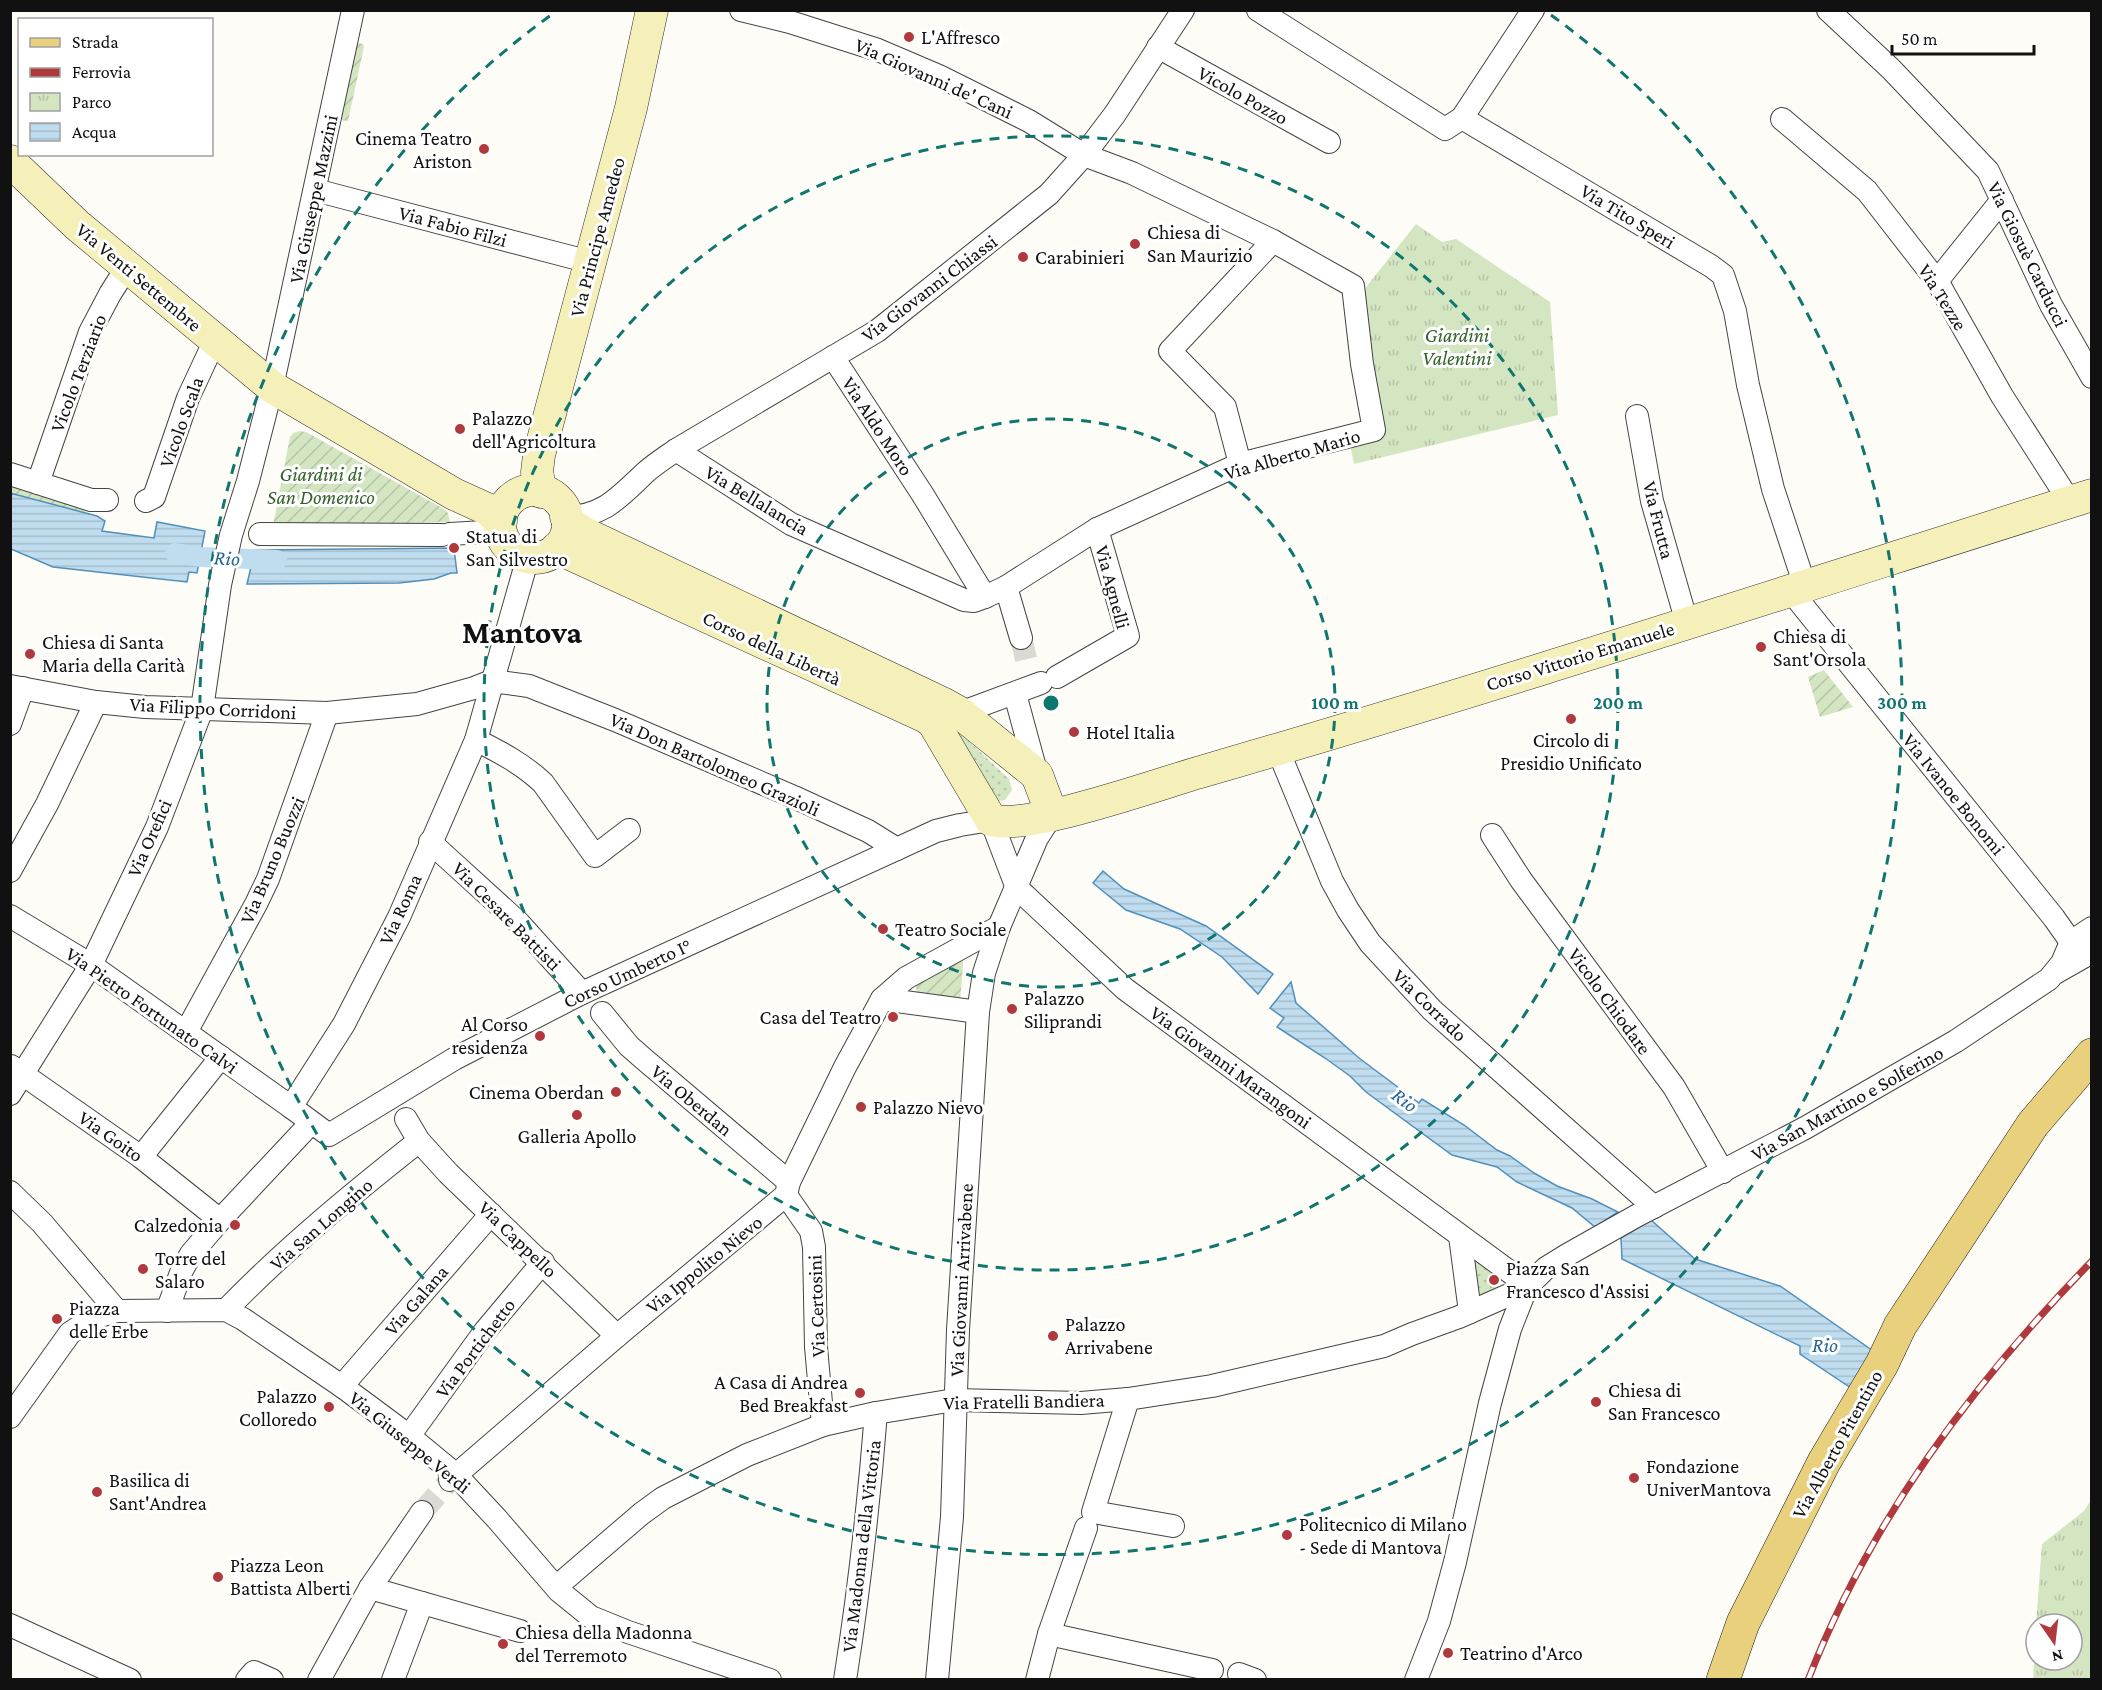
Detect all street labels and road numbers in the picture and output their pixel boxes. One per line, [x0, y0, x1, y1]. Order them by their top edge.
street label: Via Giovanni de' Cani [852, 33, 1016, 123]
street label: Vicolo Pozzo [1194, 61, 1292, 129]
street label: Via Giuseppe Mazzini [284, 113, 343, 286]
street label: Via Principe Amedeo [565, 155, 630, 320]
street label: Via Giosuè Carducci [1983, 178, 2073, 330]
street label: Via Tito Speri [1576, 179, 1679, 254]
street label: Via Fabio Filzi [396, 201, 510, 251]
street label: Via Venti Settembre [72, 218, 206, 336]
street label: Via Giovanni Chiassi [857, 230, 1001, 346]
street label: Via Tezze [1914, 260, 1972, 334]
street label: Vicolo Terziario [45, 311, 111, 435]
street label: Via Aldo Moro [838, 373, 918, 480]
street label: Vicolo Scala [154, 374, 208, 470]
street label: Via Alberto Mario [1221, 424, 1363, 484]
street label: Via Bellalancia [701, 460, 813, 540]
street label: Via Frutta [1639, 479, 1679, 561]
street label: Via Agnelli [1090, 543, 1135, 631]
street label: Corso della Libertà [699, 606, 845, 690]
street label: Corso Vittorio Emanuele [1483, 617, 1677, 695]
street label: Via Filippo Corridoni [129, 693, 297, 724]
street label: Via Don Bartolomeo Grazioli [607, 708, 823, 820]
street label: Via Ivanoe Bonomi [1898, 729, 2010, 859]
street label: Via Bruno Buozzi [235, 793, 309, 927]
street label: Via Orefici [122, 796, 176, 880]
street label: Via Cesare Battisti [448, 857, 566, 975]
street label: Via Roma [374, 870, 426, 948]
street label: Corso Umberto I° [560, 934, 694, 1012]
street label: Via Pietro Fortunato Calvi [62, 942, 242, 1078]
street label: Vicolo Chiodare [1564, 943, 1656, 1059]
street label: Via Corrado [1388, 964, 1472, 1046]
street label: Via Giovanni Marangoni [1145, 1001, 1316, 1134]
street label: Via San Martino e Solferino [1747, 1041, 1947, 1165]
street label: Via Oberdan [647, 1060, 737, 1140]
street label: Via Goito [75, 1106, 147, 1166]
street label: Via San Longino [265, 1173, 377, 1275]
street label: Via Giovanni Arrivabene [945, 1183, 977, 1377]
street label: Via Cappello [474, 1196, 562, 1283]
street label: Via Ippolito Nievo [641, 1210, 767, 1318]
street label: Via Certosini [803, 1254, 829, 1358]
street label: Via Galana [380, 1260, 452, 1340]
street label: Via Portichetto [431, 1294, 520, 1402]
street label: Via Alberto Pitentino [1787, 1366, 1887, 1522]
street label: Via Giuseppe Verdi [344, 1386, 475, 1498]
street label: Via Fratelli Bandiera [943, 1389, 1105, 1413]
street label: Via Madonna della Vittoria [837, 1438, 885, 1654]

